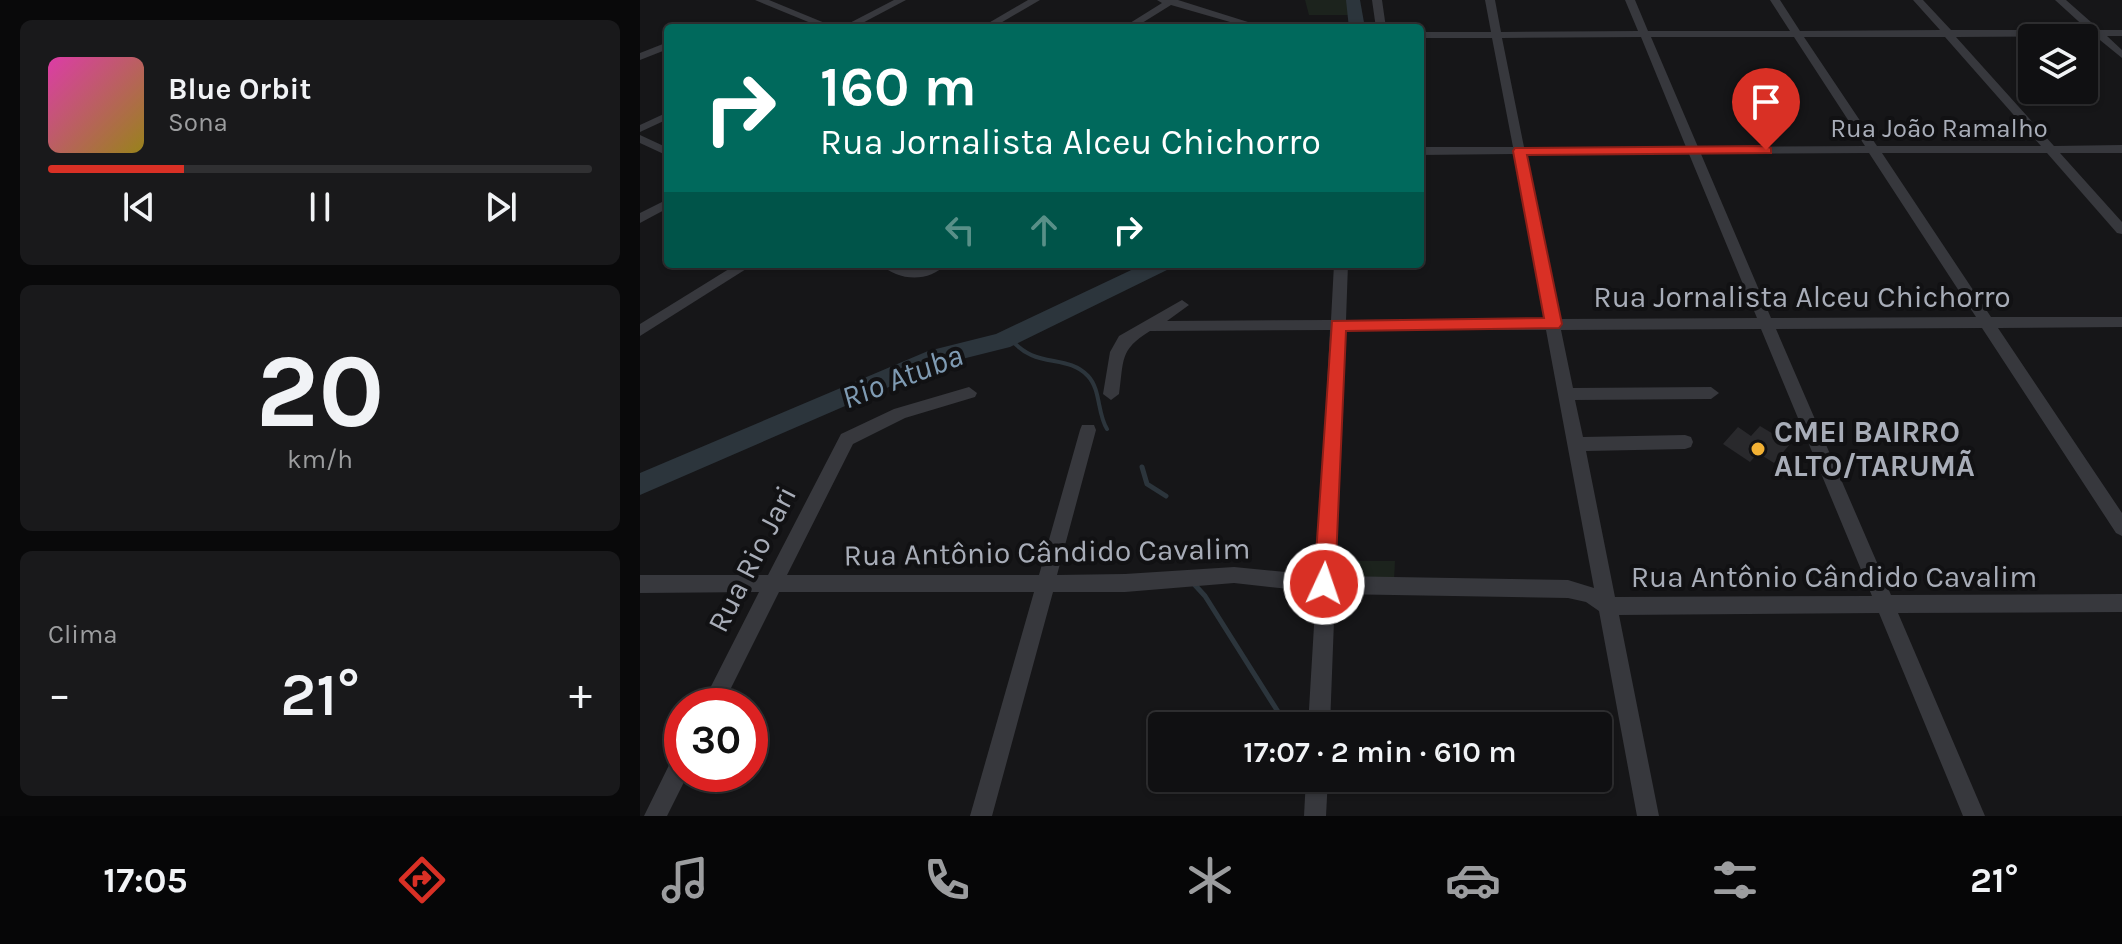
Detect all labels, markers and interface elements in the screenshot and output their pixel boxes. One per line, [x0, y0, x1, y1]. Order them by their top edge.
map controls [2018, 24, 2098, 104]
button: layers [2018, 24, 2098, 104]
text: 160 m [820, 54, 977, 119]
icon: right [688, 56, 792, 160]
pin [1732, 68, 1800, 150]
text: Blue Orbit [168, 71, 311, 107]
icon: arrive [1744, 80, 1788, 124]
text: Sona [168, 107, 228, 138]
street label: Rua João Ramalho [1830, 113, 2048, 144]
text: Rua Jornalista Alceu Chichorro [820, 121, 1321, 163]
icon: previous [117, 185, 161, 229]
icon: pause [298, 185, 342, 229]
icon: next [479, 185, 523, 229]
icon: left [938, 208, 982, 252]
icon: ahead [1022, 208, 1066, 252]
icon: right [1106, 208, 1150, 252]
street label: Rua Jornalista Alceu Chichorro [1593, 279, 2011, 315]
text: 20 [256, 331, 384, 452]
water label: Rio Atuba [836, 337, 968, 416]
place label: CMEI BAIRRO ALTO/TARUMÃ [1774, 414, 1975, 484]
marker: CMEI BAIRRO ALTO/TARUMÃ [1749, 440, 1767, 458]
text: km/h [287, 444, 353, 475]
street label: Rua Rio Jari [700, 480, 804, 638]
street label: Rua Antônio Cândido Cavalim [843, 530, 1251, 574]
position arrow [1282, 542, 1366, 626]
street label: Rua Antônio Cândido Cavalim [1631, 559, 2037, 595]
text: Clima [48, 619, 118, 650]
text: 21° [280, 660, 360, 730]
text: − [48, 669, 71, 720]
text: + [569, 669, 592, 720]
speed limit sign: 30 [664, 688, 768, 792]
text: 17:07 · 2 min · 610 m [1243, 734, 1517, 770]
icon: directions [394, 852, 450, 908]
icon: music [657, 852, 713, 908]
icon: phone [919, 852, 975, 908]
icon: climate [1182, 852, 1238, 908]
icon: car [1445, 852, 1501, 908]
icon: filters [1707, 852, 1763, 908]
text: 17:05 [103, 859, 187, 901]
text: 21° [1970, 859, 2019, 901]

